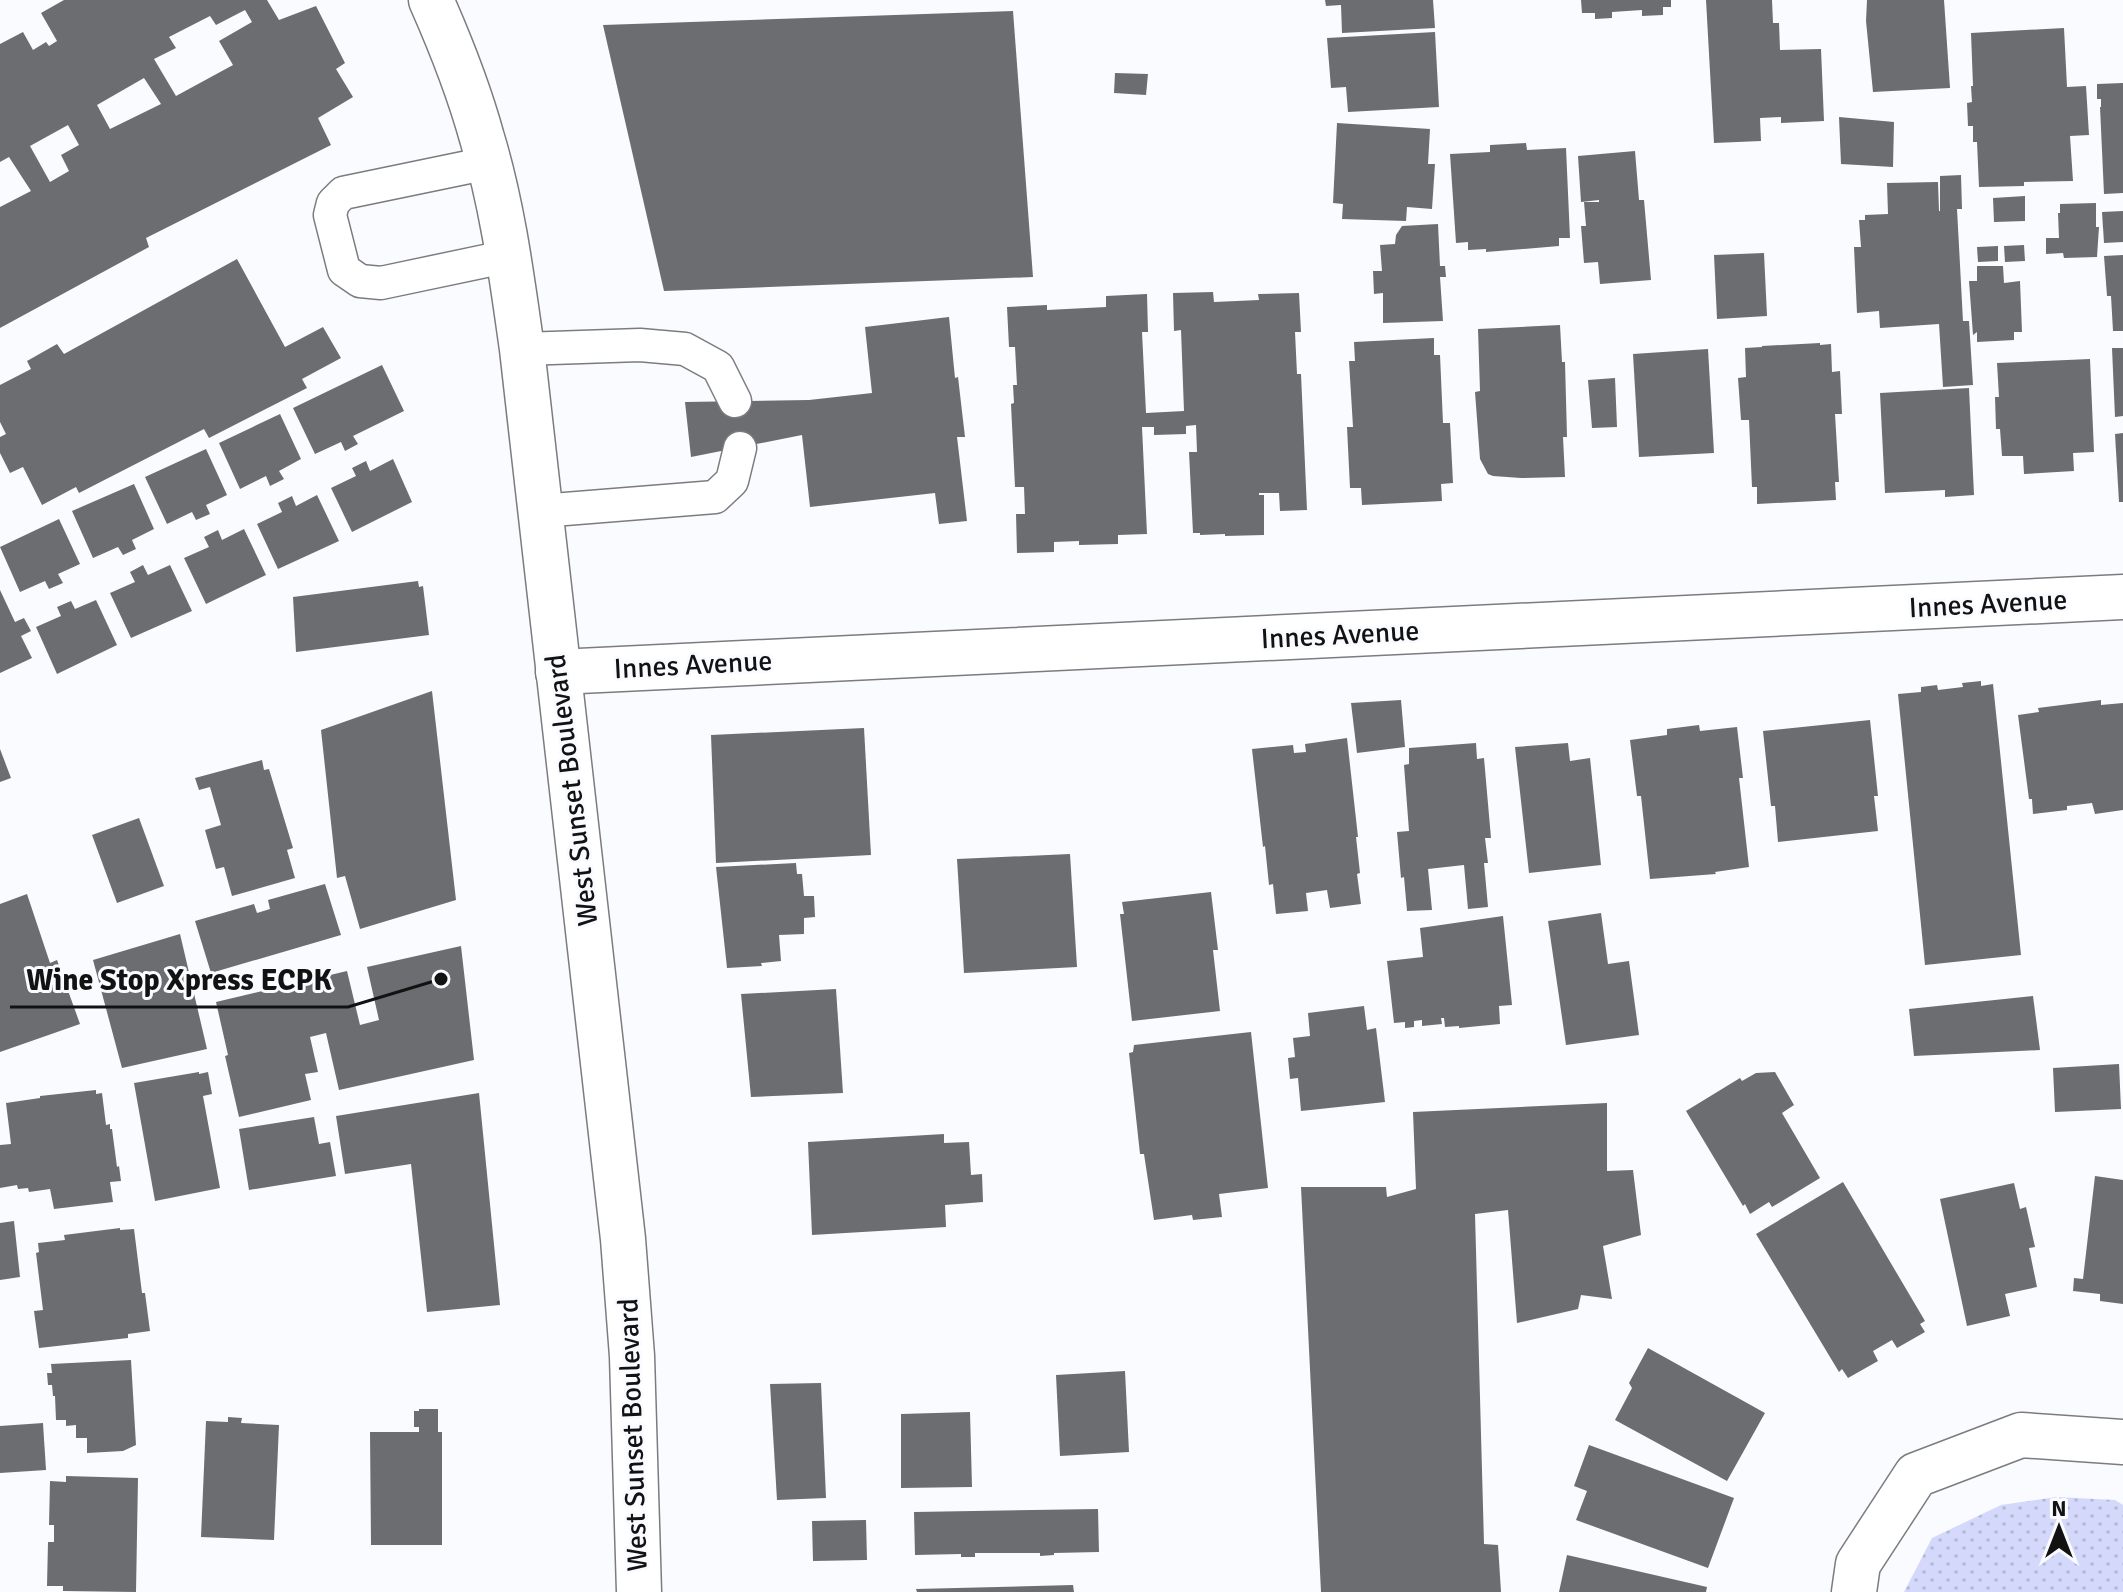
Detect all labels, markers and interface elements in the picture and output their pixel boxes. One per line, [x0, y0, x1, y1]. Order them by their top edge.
street label: Innes Avenue [1908, 583, 2068, 625]
street label: Innes Avenue [1260, 614, 1420, 656]
street label: Innes Avenue [613, 644, 773, 686]
street label: West Sunset Boulevard [538, 652, 606, 928]
callout: Wine Stop Xpress ECPK [10, 953, 348, 1007]
text: Wine Stop Xpress ECPK [26, 962, 332, 999]
street label: West Sunset Boulevard [611, 1298, 655, 1572]
north arrow [2019, 1488, 2099, 1568]
text: N [2051, 1495, 2067, 1522]

